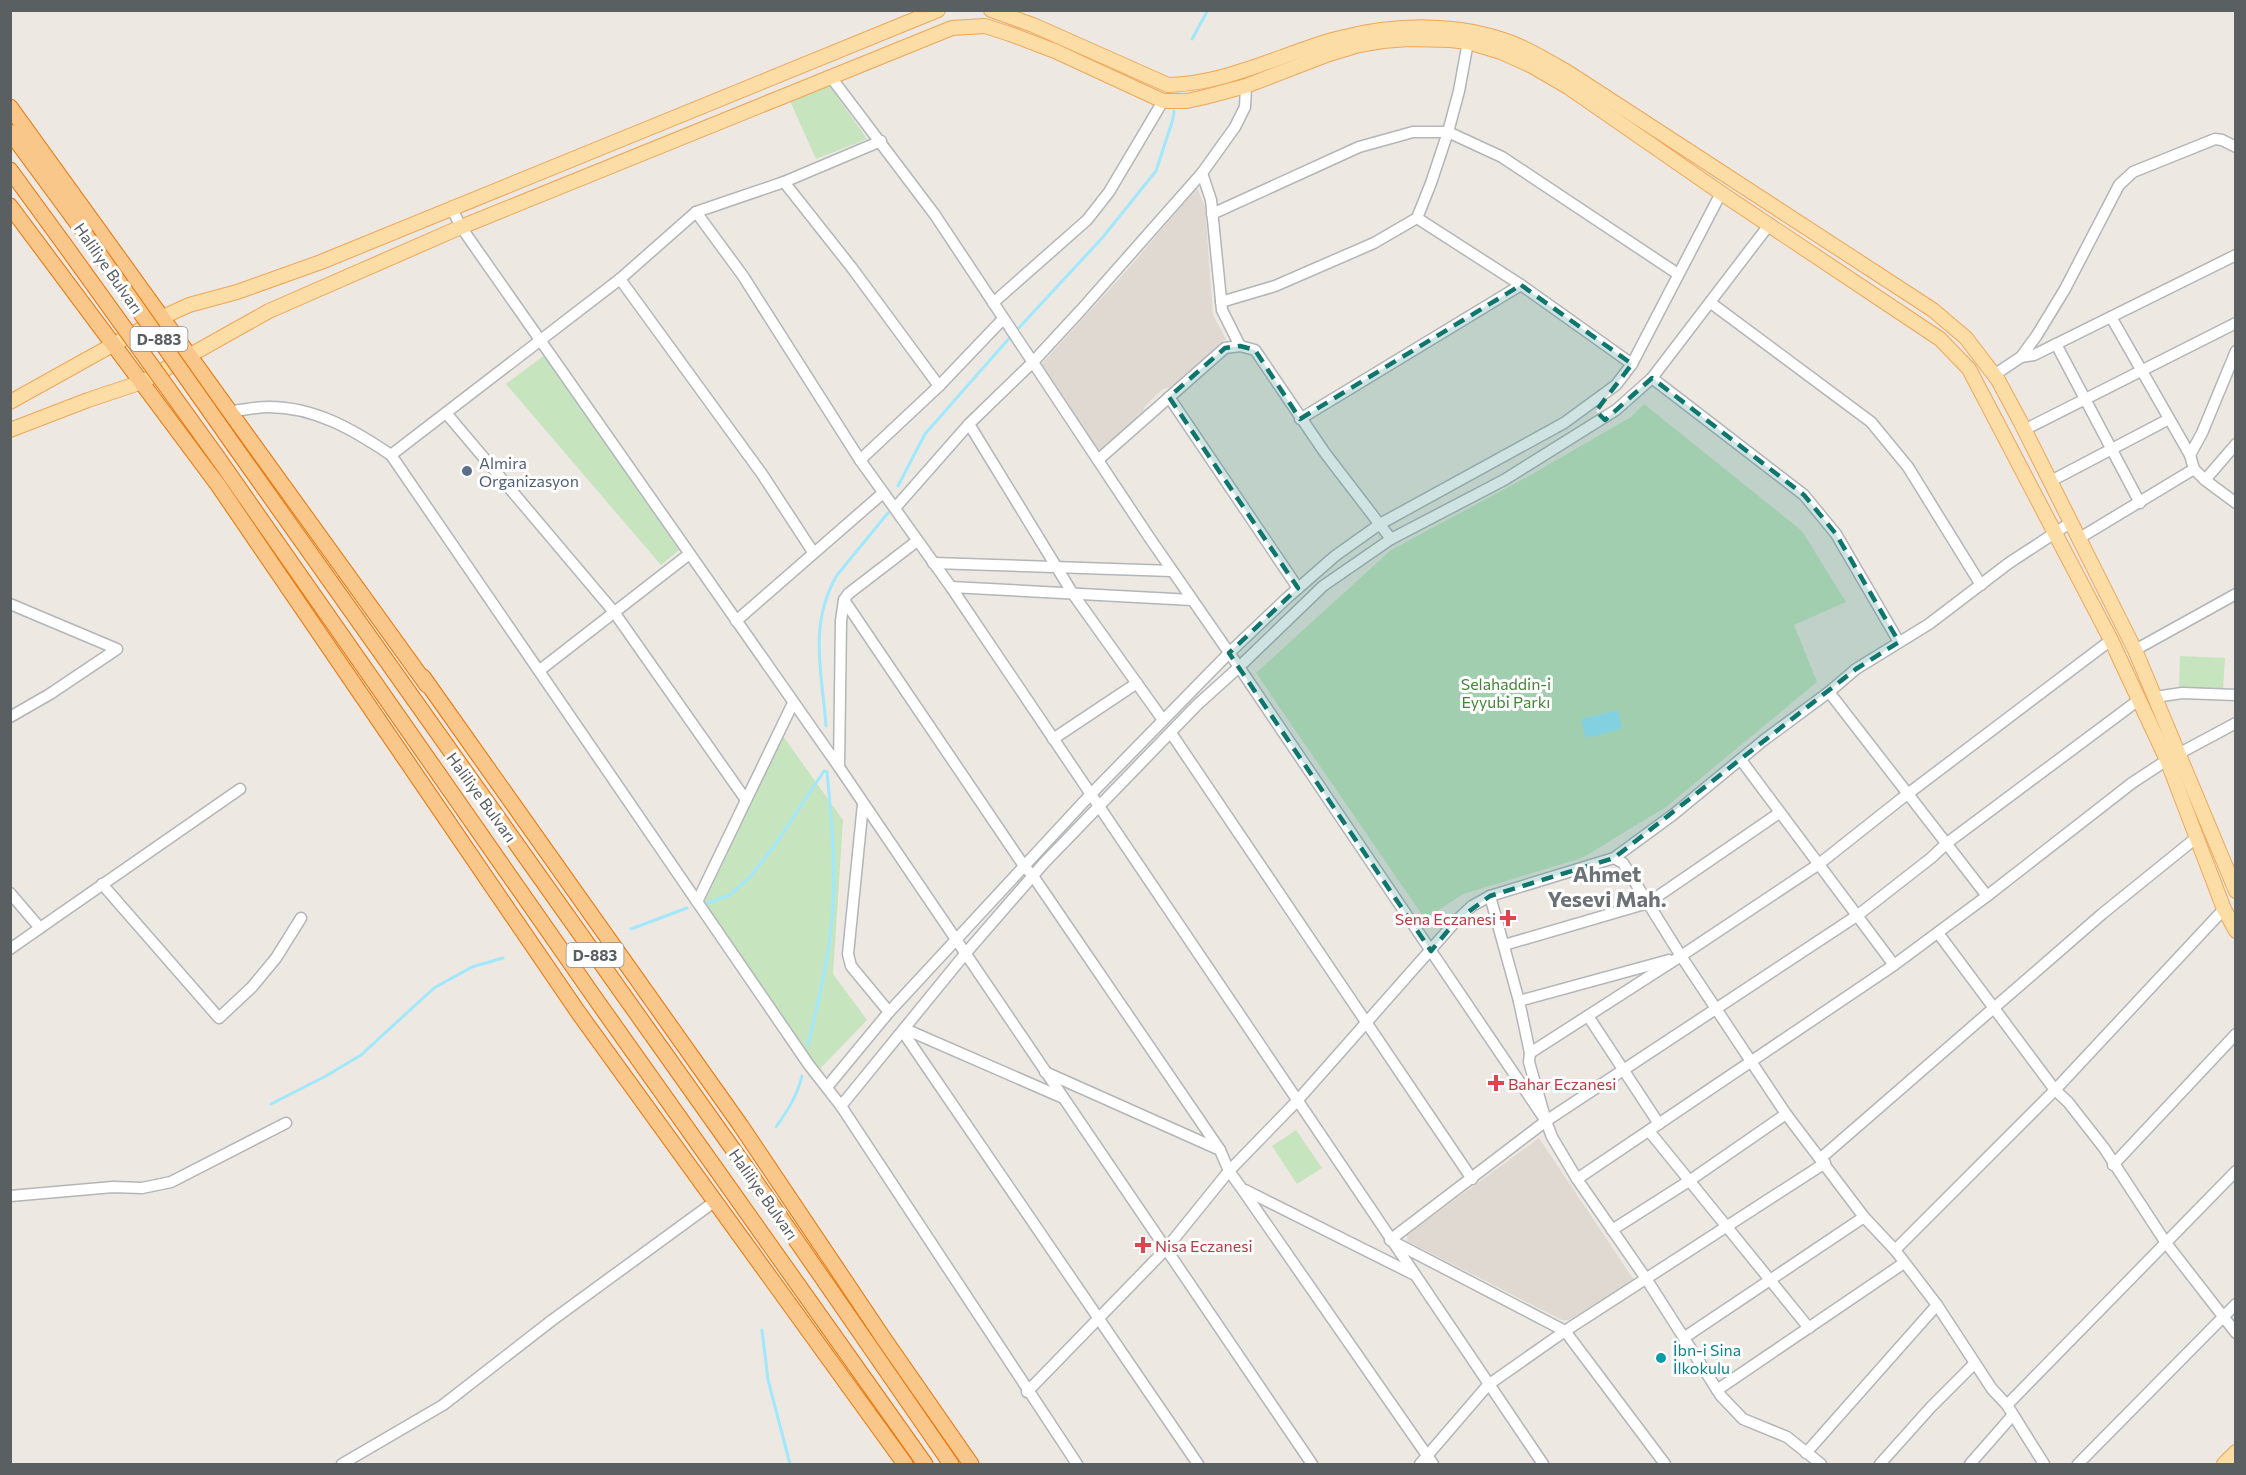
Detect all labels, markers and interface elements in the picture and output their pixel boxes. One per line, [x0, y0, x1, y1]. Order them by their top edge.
street label: Haliliye Bulvarı [71, 219, 147, 317]
road number: D-883 [130, 327, 188, 351]
place label: Almira Organizasyon [479, 453, 579, 490]
marker: Almira Organizasyon [460, 464, 474, 478]
park label: Selahaddin-i Eyyubi Parkı [1461, 674, 1551, 711]
street label: Haliliye Bulvarı [443, 748, 521, 846]
district label: Ahmet Yesevi Mah. [1547, 860, 1667, 912]
place label: Sena Eczanesi [1395, 909, 1496, 928]
marker: Sena Eczanesi [1501, 911, 1515, 925]
road number: D-883 [566, 943, 624, 967]
place label: Bahar Eczanesi [1508, 1074, 1616, 1093]
marker: Bahar Eczanesi [1489, 1076, 1503, 1090]
street label: Haliliye Bulvarı [726, 1145, 802, 1243]
place label: Nisa Eczanesi [1155, 1236, 1253, 1255]
marker: Nisa Eczanesi [1136, 1238, 1150, 1252]
place label: İbn-i Sina İlkokulu [1673, 1340, 1741, 1377]
marker: İbn-i Sina İlkokulu [1654, 1351, 1668, 1365]

